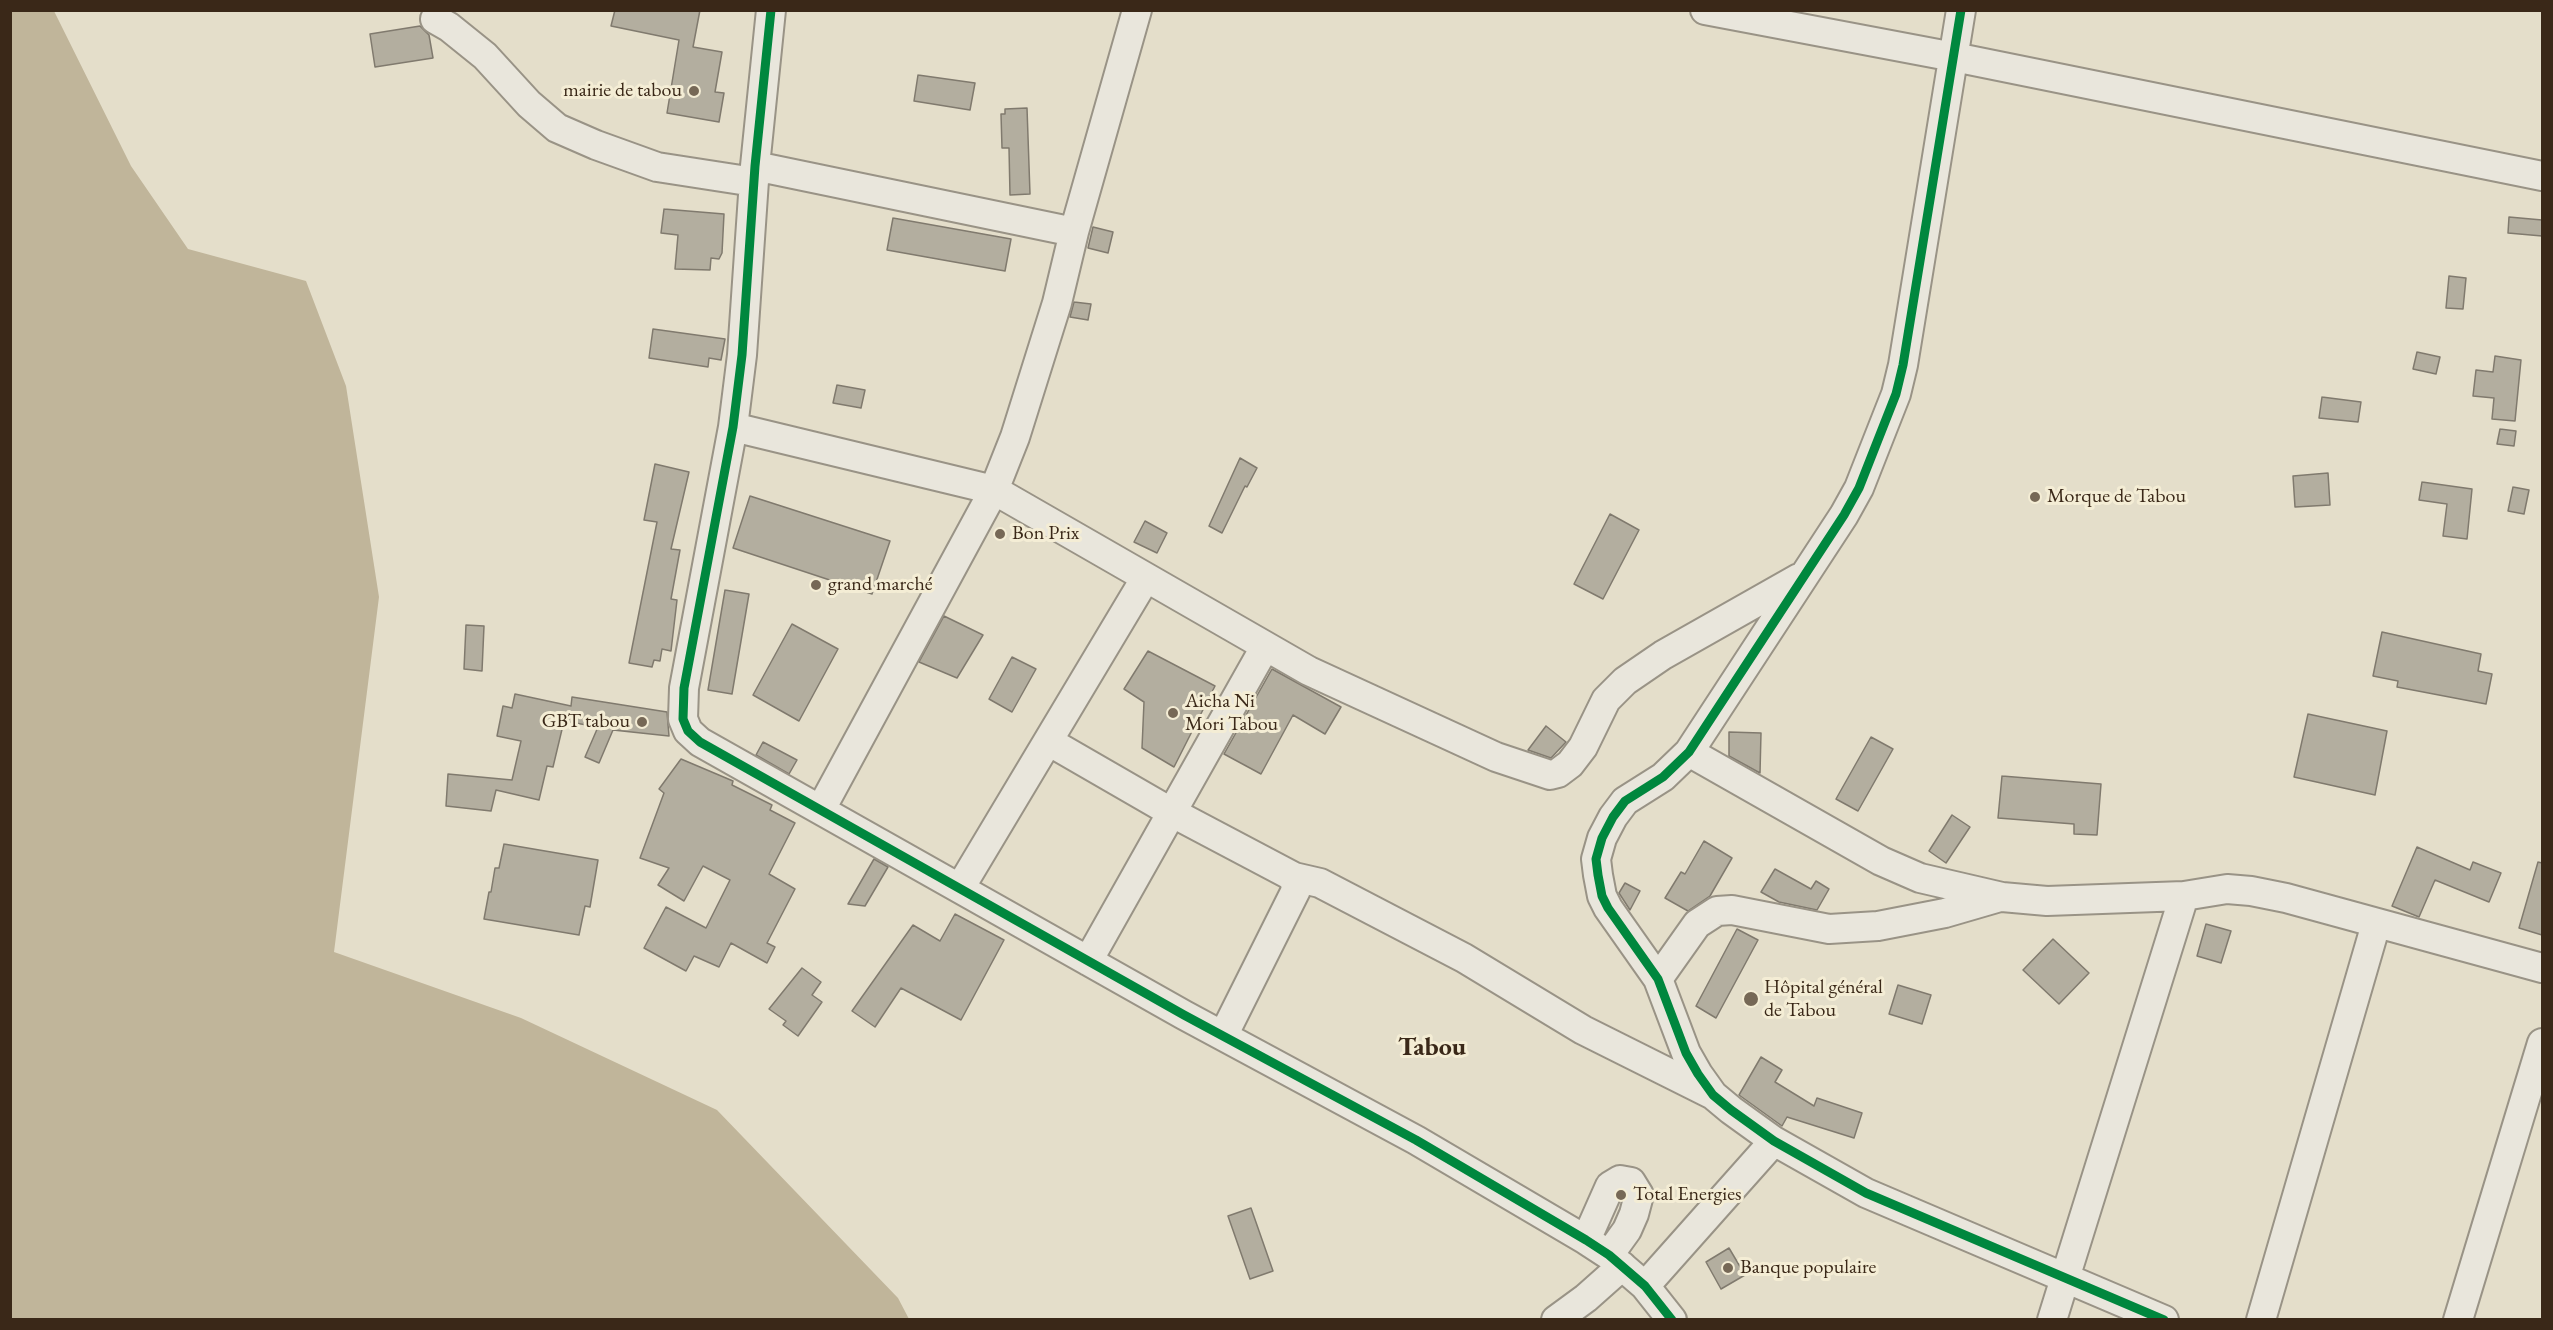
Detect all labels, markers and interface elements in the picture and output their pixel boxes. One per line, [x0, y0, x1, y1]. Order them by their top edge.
place label: mairie de tabou [563, 79, 682, 103]
marker: mairie de tabou [687, 84, 701, 98]
place label: Morque de Tabou [2047, 485, 2186, 509]
marker: Morque de Tabou [2028, 490, 2042, 504]
place label: Bon Prix [1012, 522, 1079, 546]
marker: Bon Prix [993, 527, 1007, 541]
place label: grand marché [828, 573, 932, 597]
marker: grand marché [809, 578, 823, 592]
place label: Aicha Ni Mori Tabou [1185, 690, 1278, 737]
marker: Aicha Ni Mori Tabou [1166, 706, 1180, 720]
place label: GBT tabou [542, 710, 630, 734]
marker: GBT tabou [635, 715, 649, 729]
place label: Hôpital général de Tabou [1764, 976, 1883, 1023]
marker: Hôpital général de Tabou [1742, 990, 1760, 1008]
district label: Tabou [1398, 1032, 1466, 1064]
place label: Total Energies [1633, 1183, 1741, 1207]
marker: Total Energies [1614, 1188, 1628, 1202]
place label: Banque populaire [1740, 1256, 1876, 1280]
marker: Banque populaire [1721, 1261, 1735, 1275]

